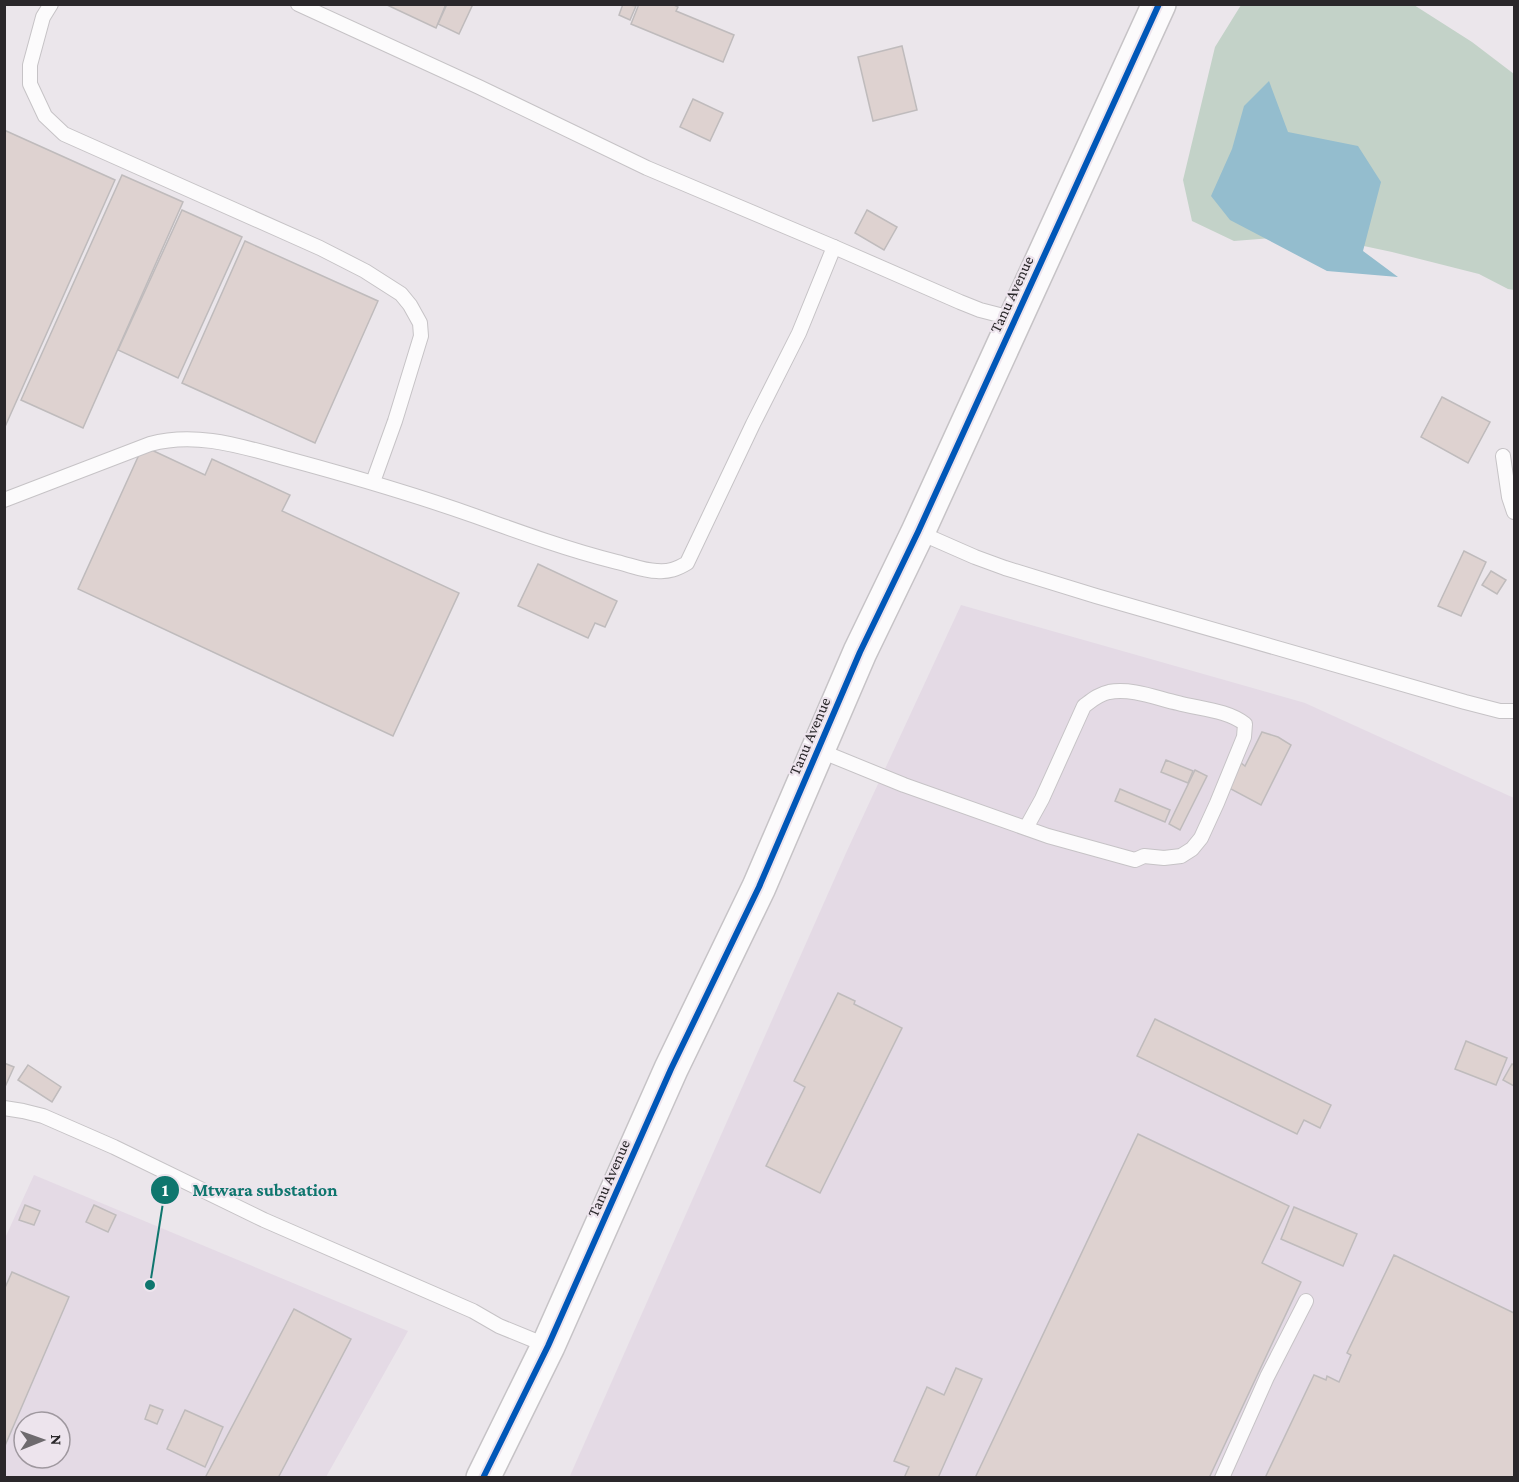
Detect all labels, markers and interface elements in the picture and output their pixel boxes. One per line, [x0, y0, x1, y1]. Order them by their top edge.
street label: Tanu Avenue [986, 253, 1037, 335]
street label: Tanu Avenue [785, 695, 833, 778]
street label: Tanu Avenue [584, 1137, 633, 1219]
callout: Mtwara substation [150, 1172, 349, 1208]
text: 1 [162, 1180, 169, 1200]
text: Mtwara substation [192, 1180, 338, 1200]
north arrow [12, 1410, 72, 1470]
text: N [48, 1434, 65, 1445]

